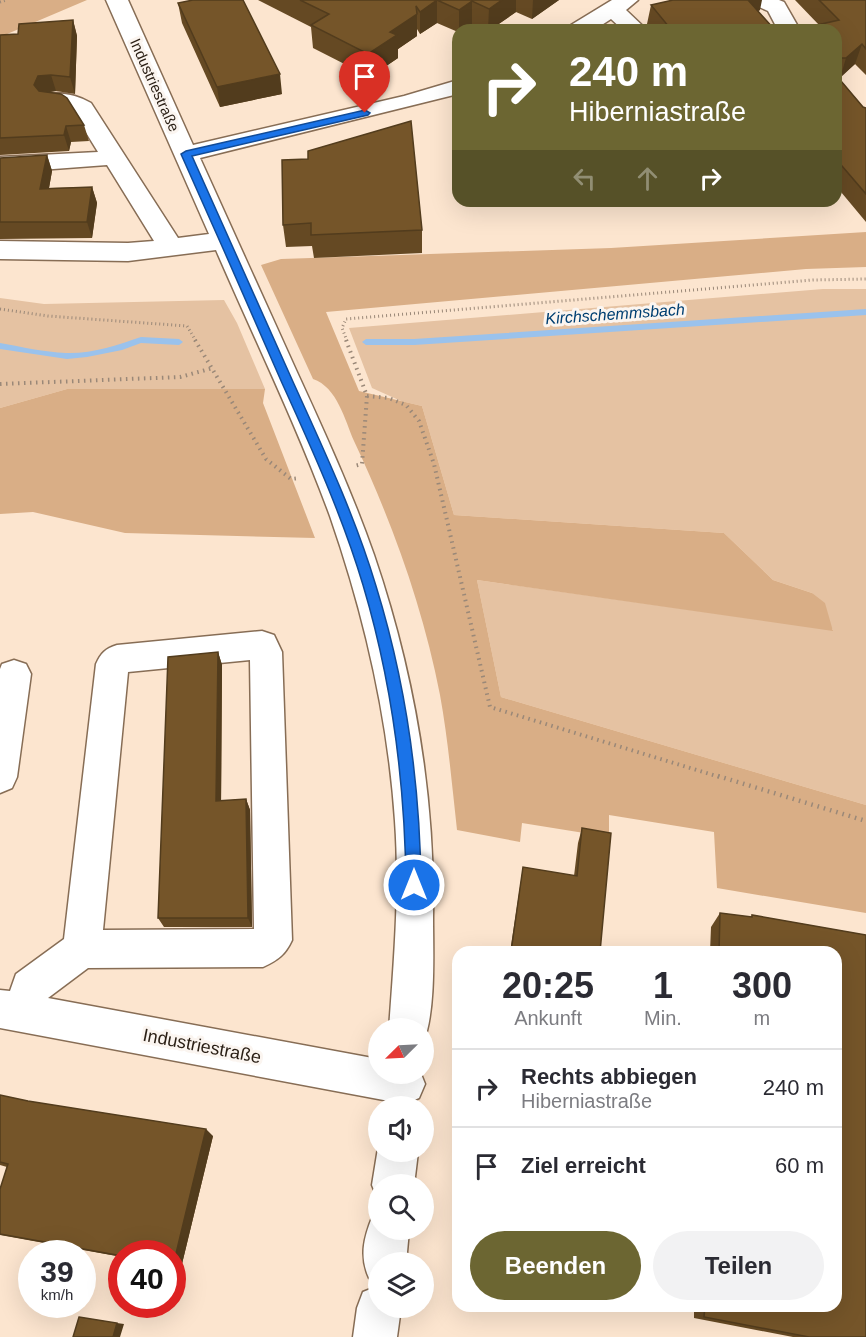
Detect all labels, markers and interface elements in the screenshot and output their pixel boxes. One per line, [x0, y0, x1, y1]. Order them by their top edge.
street label: Industriestraße [127, 36, 183, 134]
icon: right [470, 48, 548, 126]
text: 240 m [569, 48, 688, 95]
pin [339, 51, 390, 113]
icon: arrive [348, 60, 381, 93]
text: Hiberniastraße [569, 97, 746, 127]
icon: left [568, 162, 601, 195]
icon: ahead [631, 162, 664, 195]
icon: right [694, 162, 727, 195]
water label: Kirchschemmsbach [545, 301, 685, 327]
position arrow [382, 853, 446, 917]
text: 20:25 [502, 965, 594, 1006]
text: 1 [653, 965, 673, 1006]
text: 300 [732, 965, 792, 1006]
text: Ankunft [514, 1007, 582, 1029]
text: Min. [644, 1007, 682, 1029]
text: m [754, 1007, 770, 1029]
north arrow [368, 1018, 434, 1084]
map controls [368, 1018, 434, 1318]
street label: Industriestraße [141, 1025, 263, 1067]
text: Rechts abbiegen [521, 1064, 697, 1089]
icon: right [470, 1072, 503, 1105]
text: 240 m [763, 1075, 824, 1100]
text: Hiberniastraße [521, 1090, 652, 1112]
button: sound [368, 1096, 434, 1162]
icon: arrive [470, 1150, 503, 1183]
text: Ziel erreicht [521, 1153, 646, 1178]
text: 60 m [775, 1153, 824, 1178]
button: search [368, 1174, 434, 1240]
button: Beenden [470, 1231, 641, 1300]
button: Teilen [653, 1231, 824, 1300]
speed limit sign: 40 [108, 1240, 186, 1318]
button: layers [368, 1252, 434, 1318]
text: 39 [40, 1255, 74, 1288]
text: km/h [41, 1286, 73, 1303]

